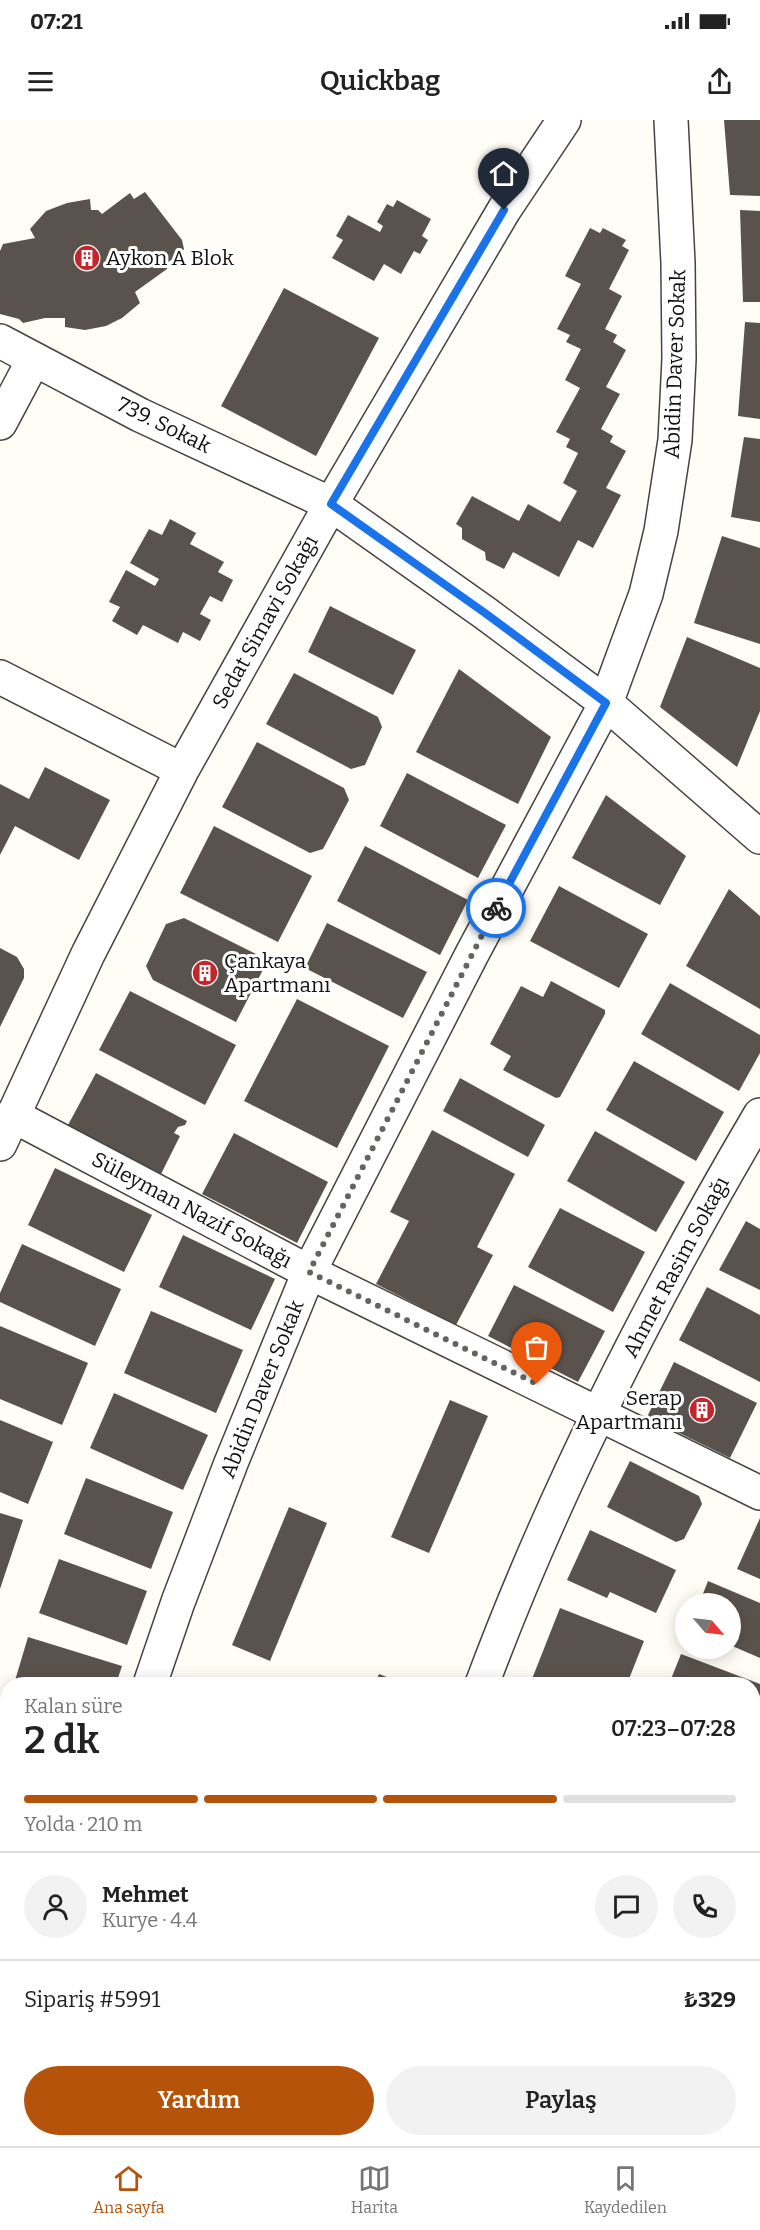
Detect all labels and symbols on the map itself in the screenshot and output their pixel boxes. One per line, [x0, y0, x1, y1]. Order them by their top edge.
pin [478, 148, 529, 210]
building icon: Aykon A Blok [72, 243, 102, 273]
place label: Aykon A Blok [106, 245, 234, 271]
street label: Abidin Daver Sokak [659, 269, 691, 459]
street label: 739. Sokak [113, 391, 215, 459]
street label: Sedat Simavi Sokağı [206, 531, 324, 713]
courier [466, 878, 526, 938]
place label: Çankaya Apartmanı [224, 948, 330, 998]
building icon: Çankaya Apartmanı [190, 958, 220, 988]
street label: Süleyman Nazif Sokağı [87, 1146, 297, 1274]
street label: Ahmet Rasim Sokağı [617, 1172, 735, 1362]
street label: Abidin Daver Sokak [214, 1296, 310, 1482]
pin [511, 1322, 562, 1384]
place label: Serap Apartmanı [576, 1385, 682, 1435]
building icon: Serap Apartmanı [687, 1395, 717, 1425]
north arrow [675, 1593, 741, 1659]

